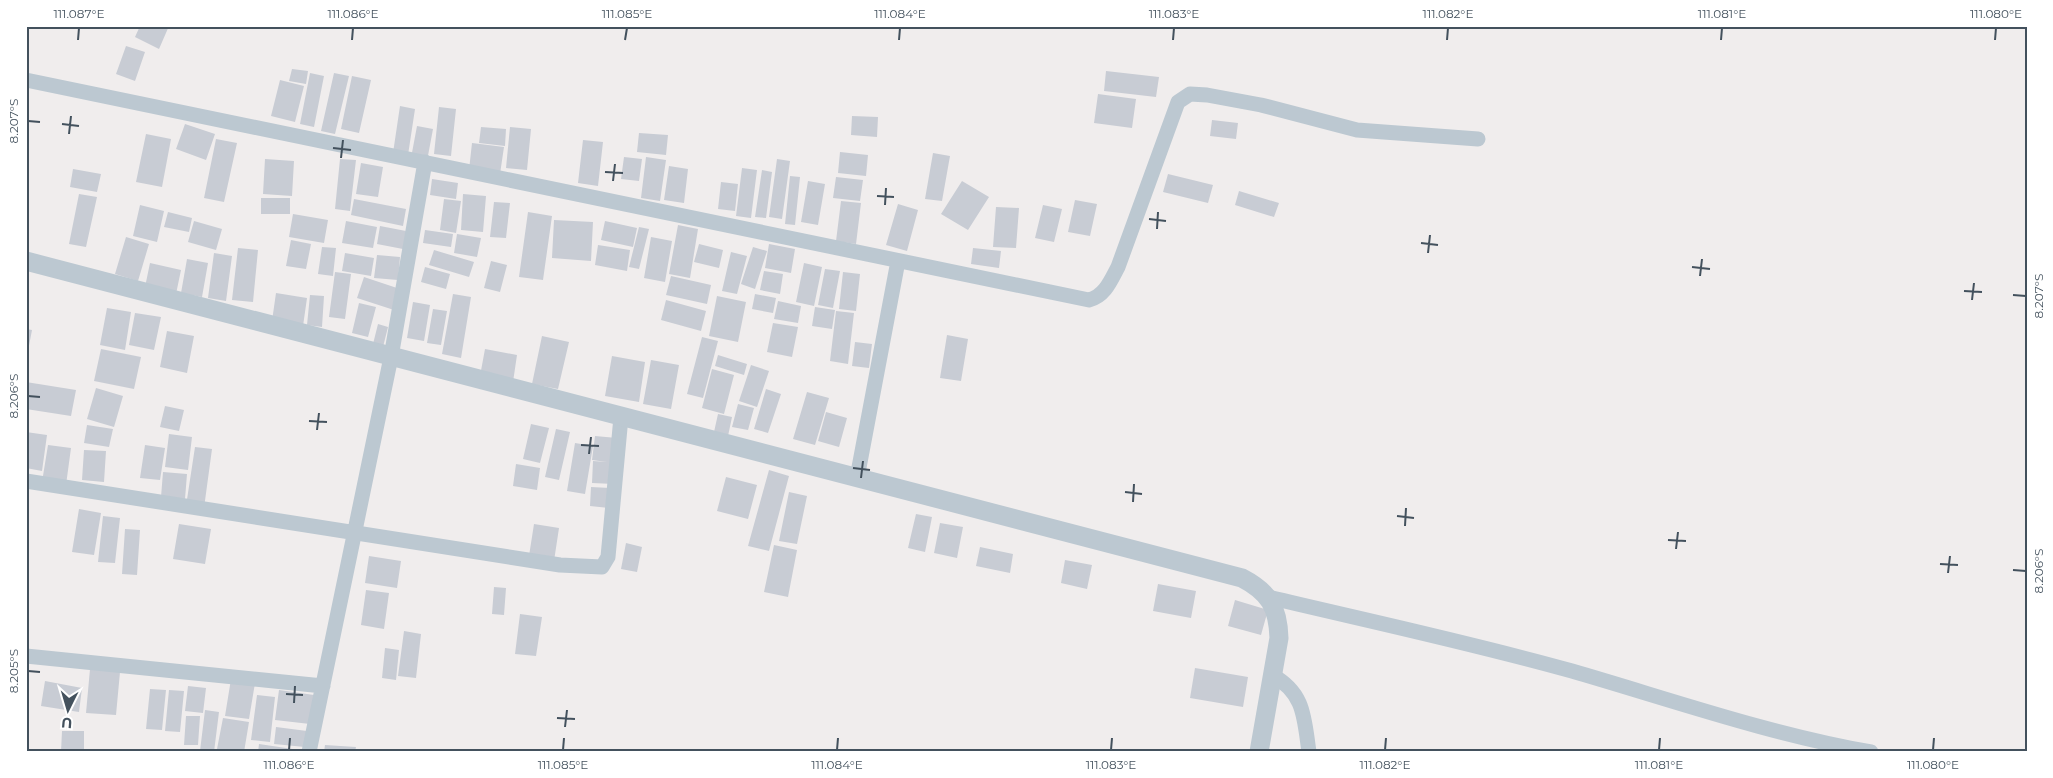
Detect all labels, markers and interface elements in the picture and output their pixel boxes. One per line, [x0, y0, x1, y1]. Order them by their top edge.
text: 111.087°E [53, 6, 105, 21]
text: 111.086°E [327, 6, 379, 21]
text: 111.085°E [602, 6, 652, 21]
text: 111.084°E [874, 6, 926, 21]
text: 111.083°E [1149, 6, 1199, 21]
text: 111.082°E [1423, 6, 1473, 21]
text: 111.081°E [1698, 6, 1746, 21]
text: 111.080°E [1970, 6, 2022, 21]
text: 8.207°S [6, 99, 21, 143]
text: 8.207°S [2031, 274, 2046, 318]
text: 8.206°S [6, 374, 21, 418]
text: 8.206°S [2031, 549, 2046, 593]
text: 8.205°S [6, 649, 21, 693]
north arrow [42, 686, 92, 736]
text: U [61, 714, 73, 732]
text: 111.086°E [263, 757, 315, 772]
text: 111.085°E [538, 757, 588, 772]
text: 111.084°E [811, 757, 863, 772]
text: 111.083°E [1086, 757, 1136, 772]
text: 111.082°E [1360, 757, 1410, 772]
text: 111.081°E [1635, 757, 1683, 772]
text: 111.080°E [1907, 757, 1959, 772]

